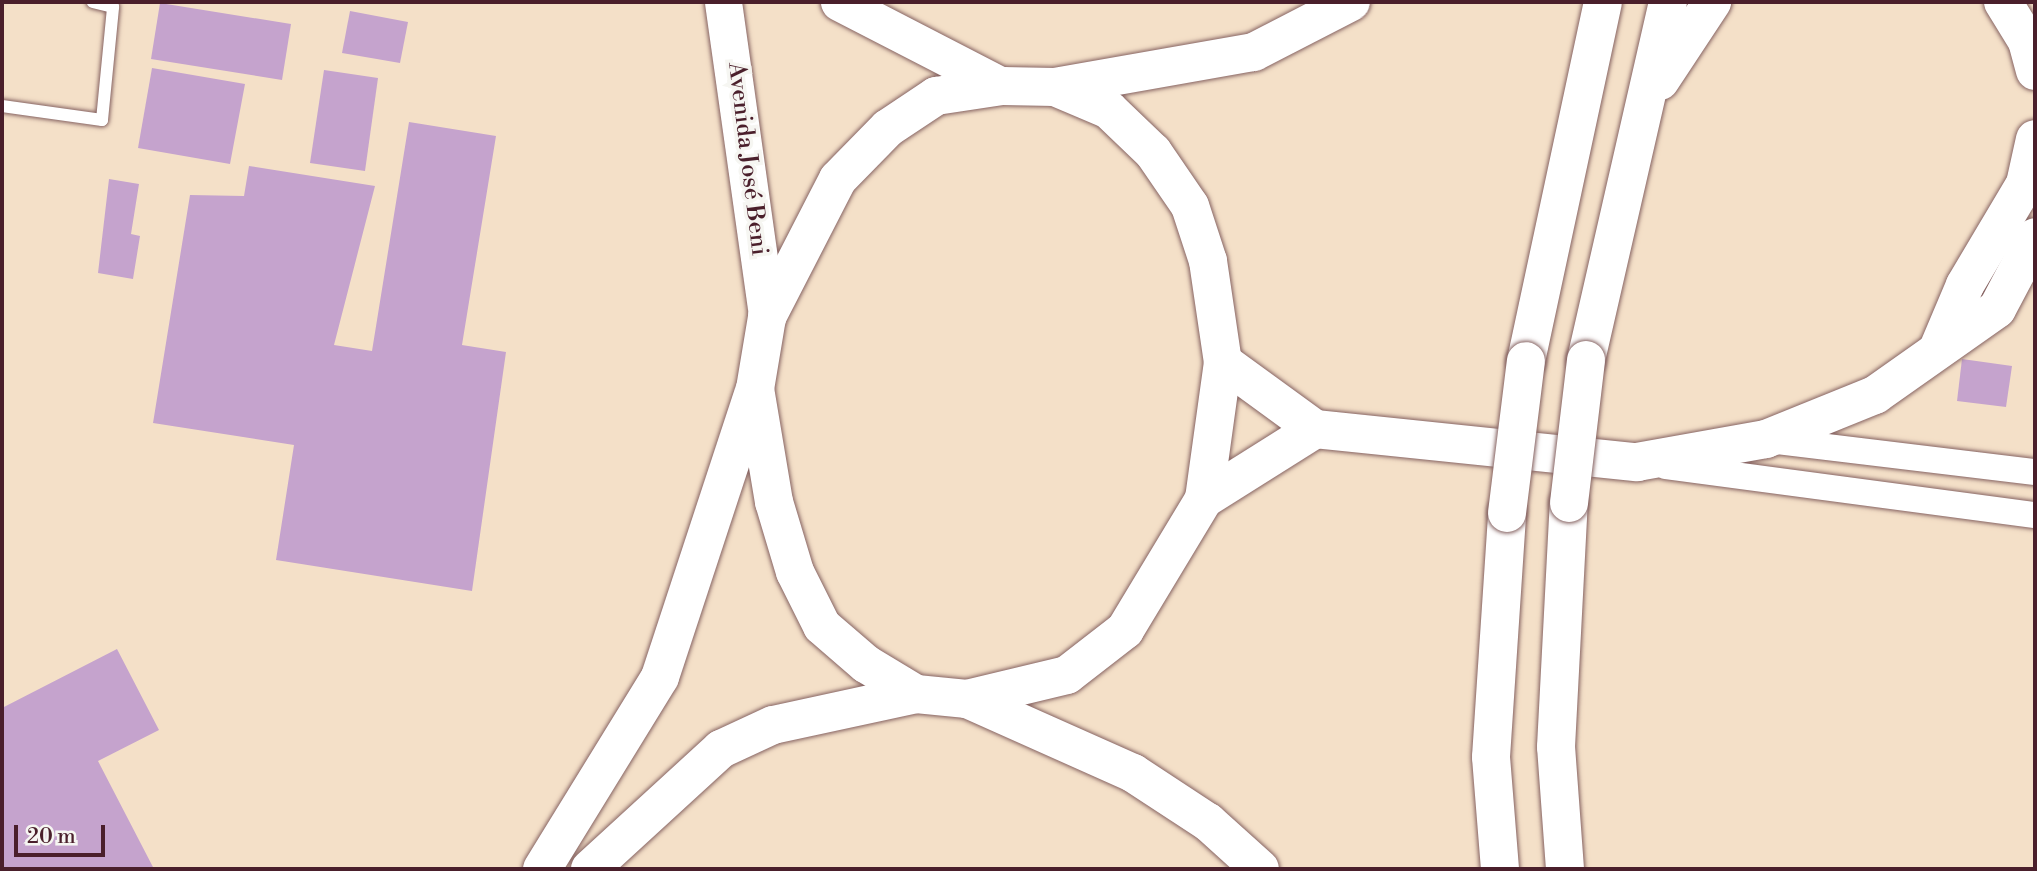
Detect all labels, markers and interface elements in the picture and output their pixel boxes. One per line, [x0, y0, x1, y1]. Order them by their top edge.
street label: Avenida José Beni [721, 61, 773, 257]
scale bar [18, 812, 108, 856]
text: 20 m [27, 824, 76, 850]

